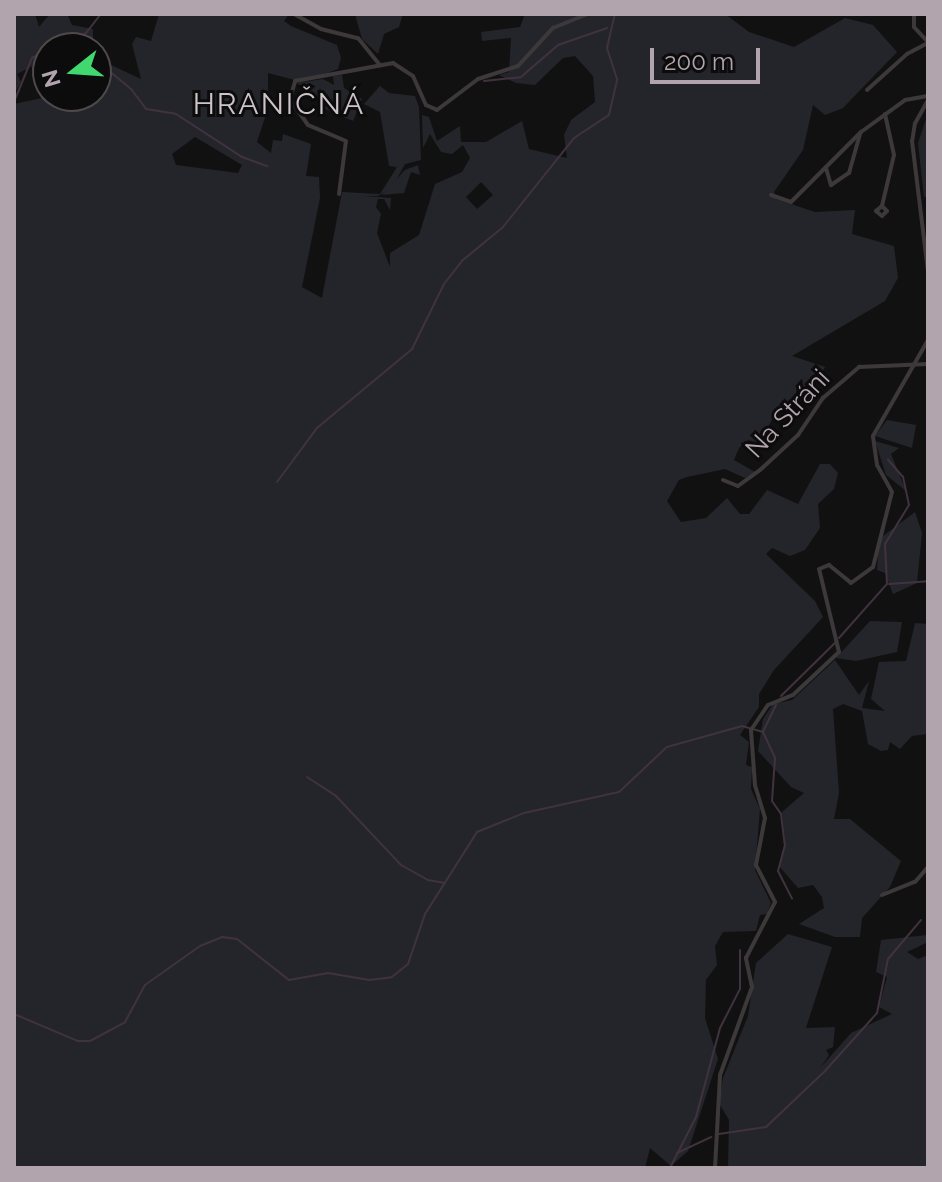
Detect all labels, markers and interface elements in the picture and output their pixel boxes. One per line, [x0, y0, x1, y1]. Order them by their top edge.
north arrow [32, 32, 112, 112]
scale bar [654, 32, 764, 82]
text: 200 m [664, 47, 734, 76]
text: N [36, 67, 66, 90]
district label: HRANIČNÁ [193, 86, 365, 122]
street label: Na Stráni [739, 363, 837, 465]

